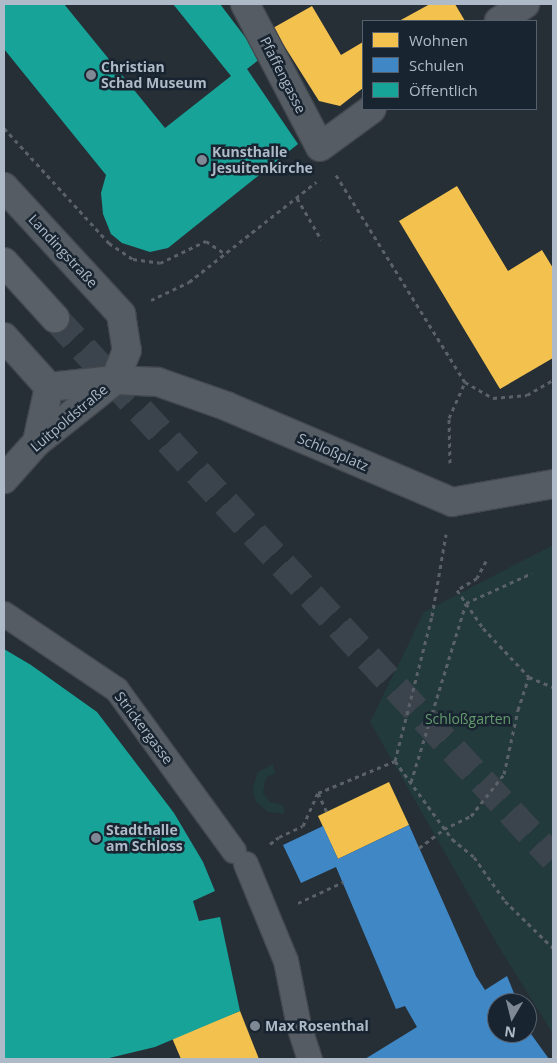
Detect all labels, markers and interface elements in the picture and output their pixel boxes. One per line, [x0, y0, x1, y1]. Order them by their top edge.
legend [362, 20, 537, 110]
text: Wohnen [409, 30, 468, 50]
street label: Pfaffengasse [257, 34, 309, 116]
text: Schulen [409, 55, 464, 75]
place label: Christian Schad Museum [101, 59, 207, 92]
marker: Christian Schad Museum [85, 69, 97, 81]
text: Öffentlich [409, 80, 478, 100]
place label: Kunsthalle Jesuitenkirche [212, 144, 313, 176]
marker: Kunsthalle Jesuitenkirche [196, 154, 208, 166]
street label: Landingstraße [25, 211, 101, 291]
street label: Luitpoldstraße [27, 381, 111, 455]
street label: Schloßplatz [295, 430, 371, 474]
street label: Strickergasse [111, 689, 177, 767]
park label: Schloßgarten [425, 711, 511, 727]
place label: Stadthalle am Schloss [106, 822, 183, 854]
marker: Stadthalle am Schloss [90, 832, 102, 844]
north arrow [487, 993, 537, 1043]
place label: Max Rosenthal [265, 1018, 369, 1034]
marker: Max Rosenthal [249, 1020, 261, 1032]
text: N [503, 1022, 517, 1043]

